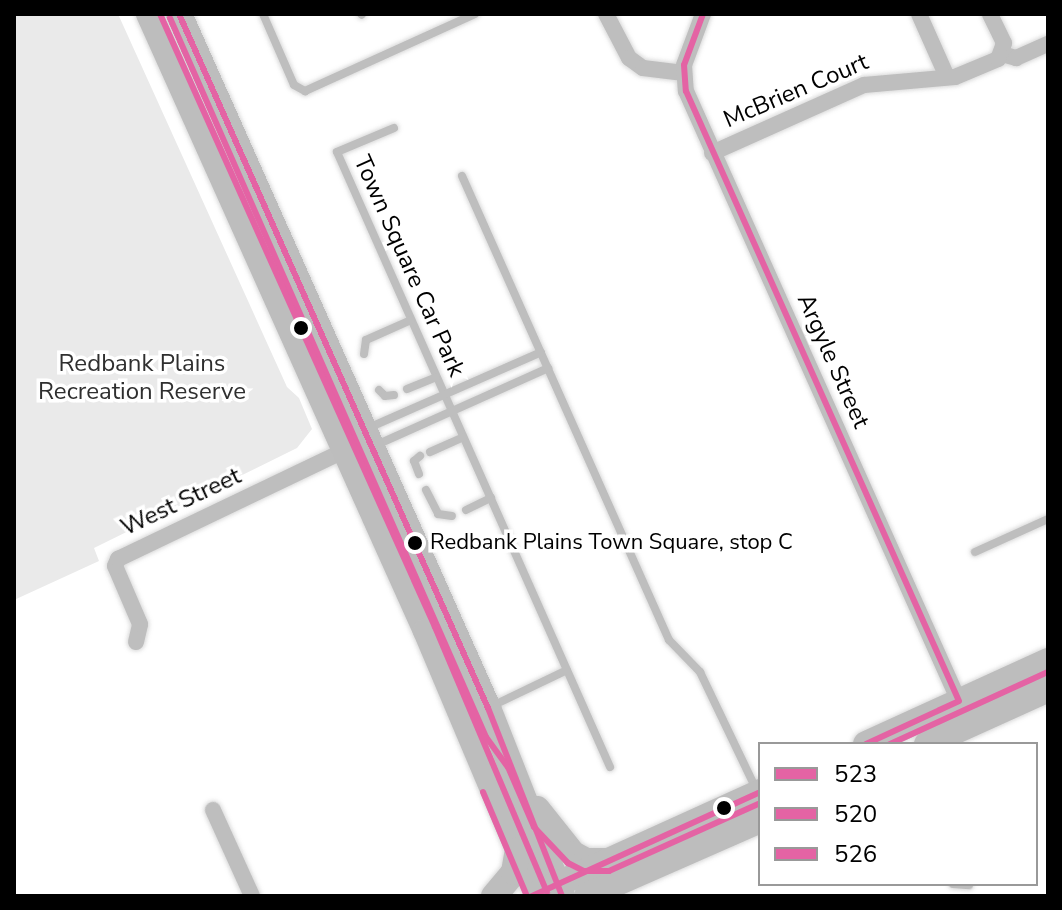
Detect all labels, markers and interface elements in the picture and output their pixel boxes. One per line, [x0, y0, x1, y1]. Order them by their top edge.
street label: McBrien Court [719, 48, 873, 134]
street label: Town Square Car Park [347, 151, 471, 381]
street label: Argyle Street [791, 289, 875, 433]
unlabelled marker [293, 320, 309, 336]
park label: Redbank Plains Recreation Reserve [38, 350, 246, 406]
street label: West Street [116, 462, 246, 542]
place label: Redbank Plains Town Square, stop C [430, 530, 793, 556]
marker: Redbank Plains Town Square, stop C [407, 535, 423, 551]
legend [758, 742, 1038, 886]
text: 523 [834, 758, 877, 790]
text: 520 [834, 798, 877, 830]
unlabelled marker [716, 800, 732, 816]
text: 526 [834, 838, 877, 870]

